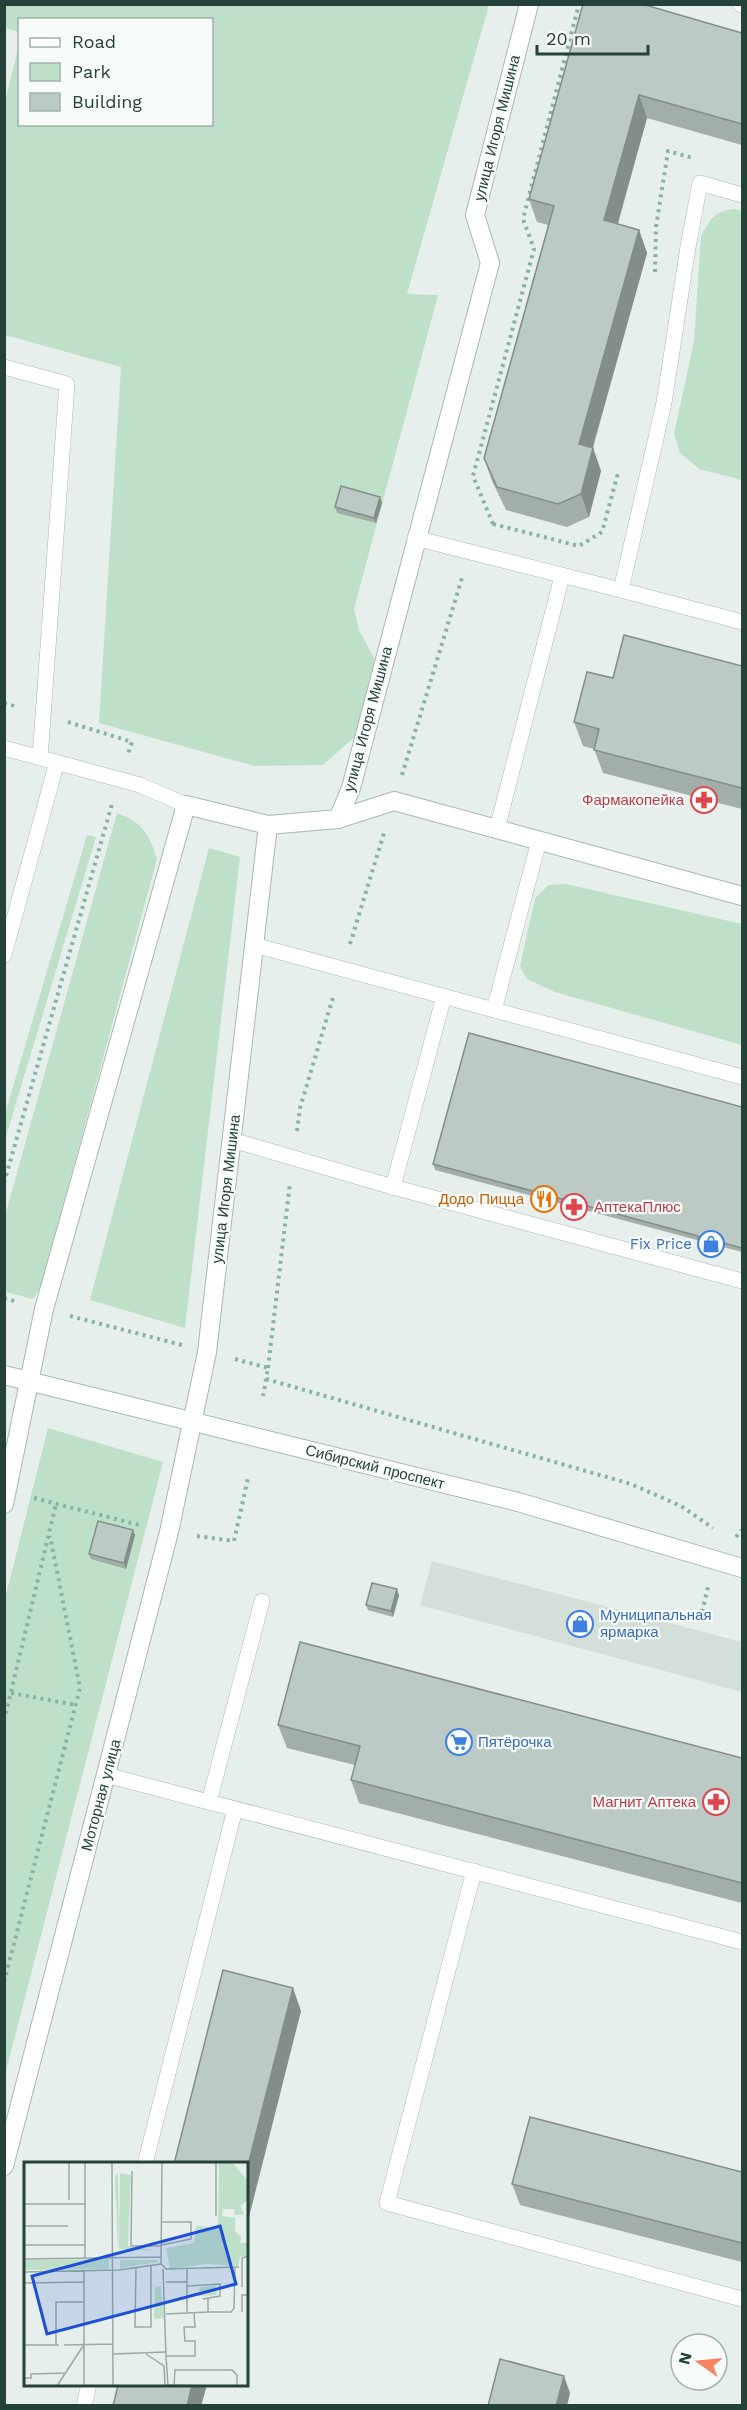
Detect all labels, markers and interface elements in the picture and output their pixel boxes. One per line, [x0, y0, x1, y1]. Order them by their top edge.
legend [18, 18, 213, 126]
scale bar [537, 18, 648, 56]
text: 20 m [546, 28, 591, 49]
text: Road [72, 31, 116, 52]
street label: улица Игоря Мишина [470, 52, 524, 203]
text: Park [72, 61, 111, 82]
text: Building [72, 91, 142, 112]
street label: улица Игоря Мишина [340, 644, 396, 794]
pharmacy icon: Фармакопейка [689, 785, 719, 815]
place label: Фармакопейка [582, 791, 685, 809]
street label: улица Игоря Мишина [208, 1113, 244, 1265]
restaurant icon: Додо Пицца [529, 1184, 559, 1214]
place label: Додо Пицца [439, 1190, 525, 1208]
pharmacy icon: АптекаПлюс [559, 1192, 589, 1222]
place label: АптекаПлюс [594, 1198, 681, 1216]
shop icon: Fix Price [696, 1229, 726, 1259]
place label: Fix Price [630, 1235, 692, 1253]
street label: Сибирский проспект [304, 1441, 447, 1493]
place label: Муниципальная ярмарка [600, 1606, 712, 1641]
shop icon: Муниципальная ярмарка [565, 1609, 595, 1639]
supermarket icon: Пятёрочка [444, 1727, 474, 1757]
place label: Пятёрочка [478, 1733, 552, 1751]
street label: Моторная улица [77, 1736, 125, 1853]
pharmacy icon: Магнит Аптека [701, 1787, 731, 1817]
place label: Магнит Аптека [592, 1793, 697, 1811]
inset map [24, 2162, 248, 2386]
north arrow [669, 2332, 729, 2392]
text: N [674, 2350, 696, 2366]

